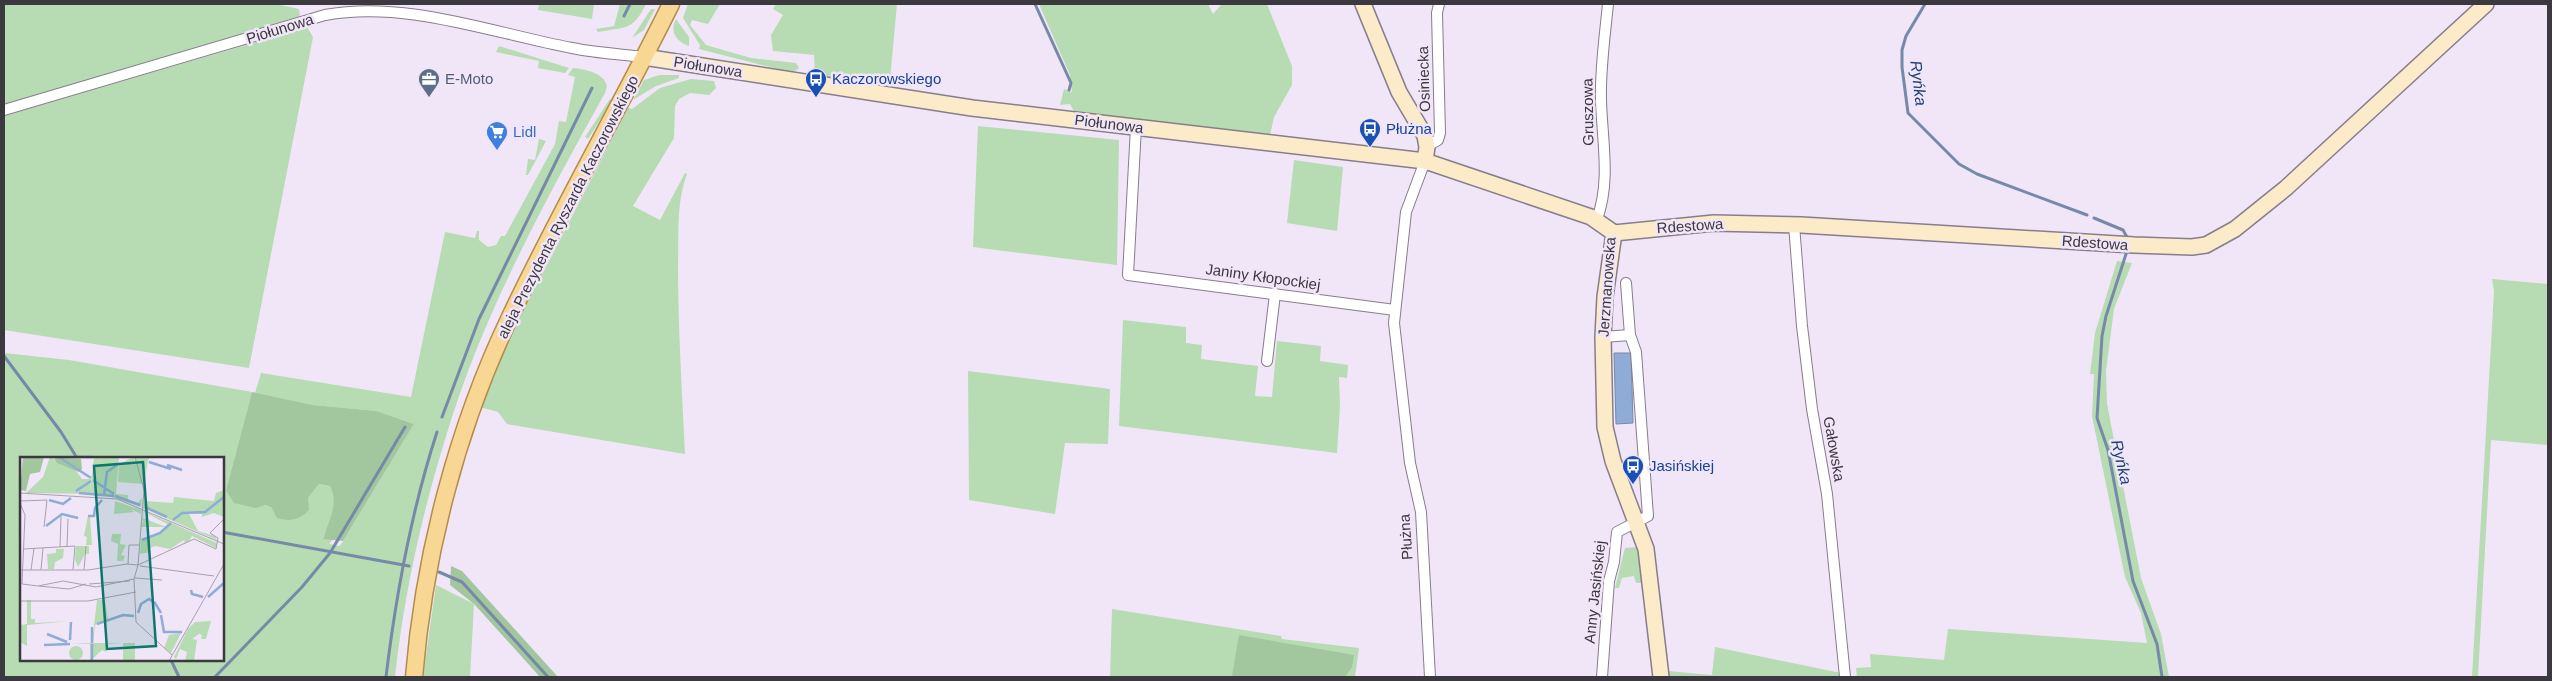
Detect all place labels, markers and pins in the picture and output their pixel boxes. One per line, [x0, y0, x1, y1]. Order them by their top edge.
office icon: E-Moto [417, 67, 441, 98]
bus stop icon: Kaczorowskiego [804, 67, 828, 98]
place label: E-Moto [445, 70, 493, 87]
place label: Kaczorowskiego [832, 70, 941, 87]
bus stop icon: Płużna [1358, 117, 1382, 148]
supermarket icon: Lidl [485, 120, 509, 151]
place label: Płużna [1386, 120, 1433, 137]
place label: Lidl [513, 123, 536, 140]
bus stop icon: Jasińskiej [1621, 454, 1645, 485]
place label: Jasińskiej [1649, 457, 1714, 474]

